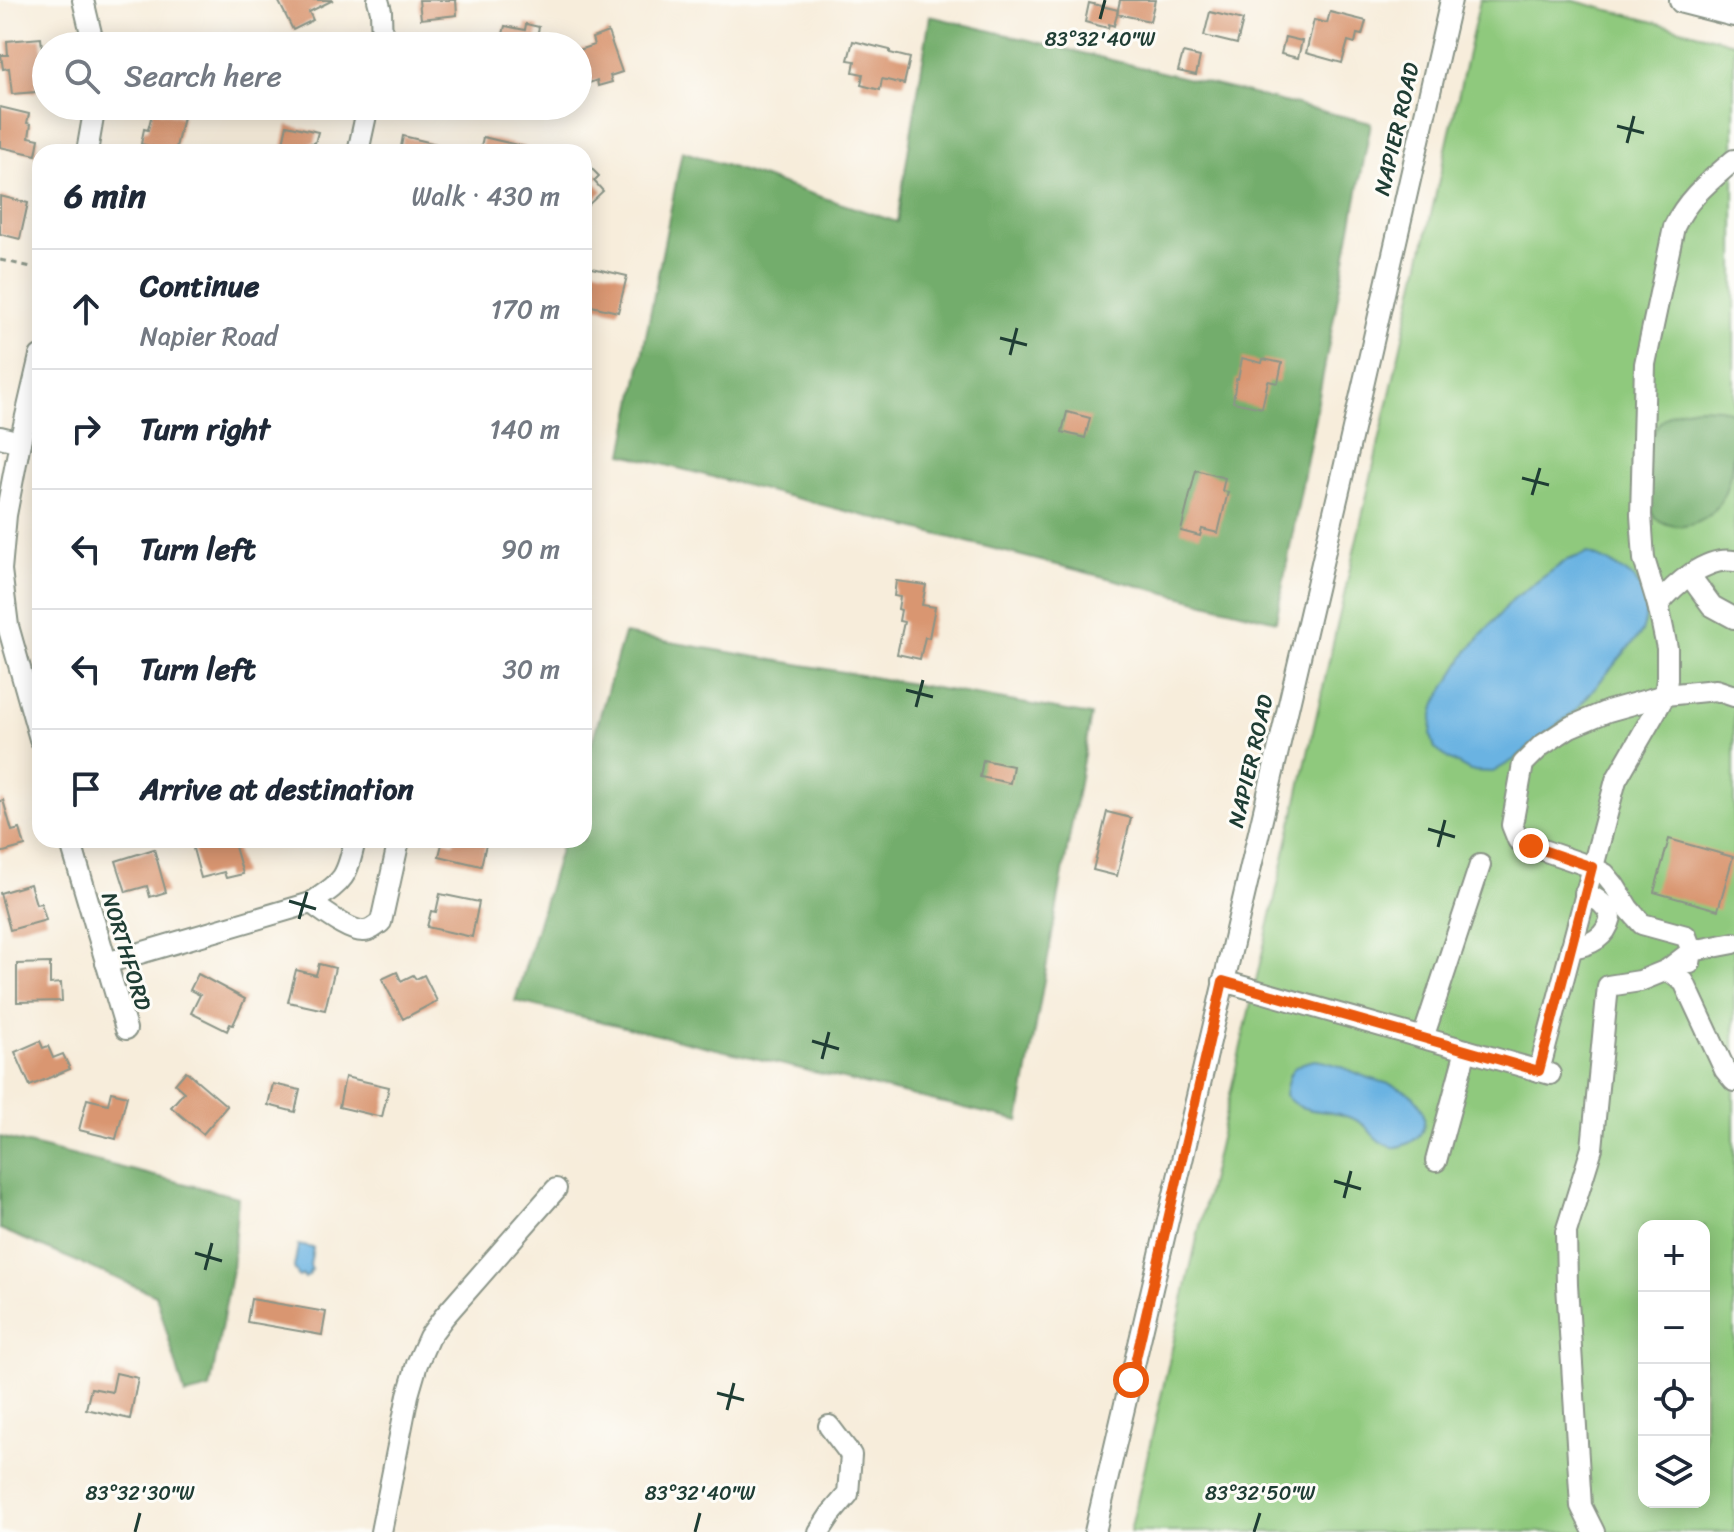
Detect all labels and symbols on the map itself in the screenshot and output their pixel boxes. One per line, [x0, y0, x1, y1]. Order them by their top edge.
text: 83°32'40"W [1045, 22, 1156, 57]
street label: NAPIER ROAD [1362, 59, 1431, 200]
street label: NAPIER ROAD [1216, 691, 1285, 832]
route end [1513, 828, 1549, 864]
street label: NORTHFORD [90, 887, 163, 1016]
route start [1113, 1362, 1149, 1398]
text: 83°32'30"W [86, 1476, 195, 1511]
text: 83°32'40"W [645, 1476, 756, 1511]
text: 83°32'50"W [1205, 1476, 1316, 1511]

